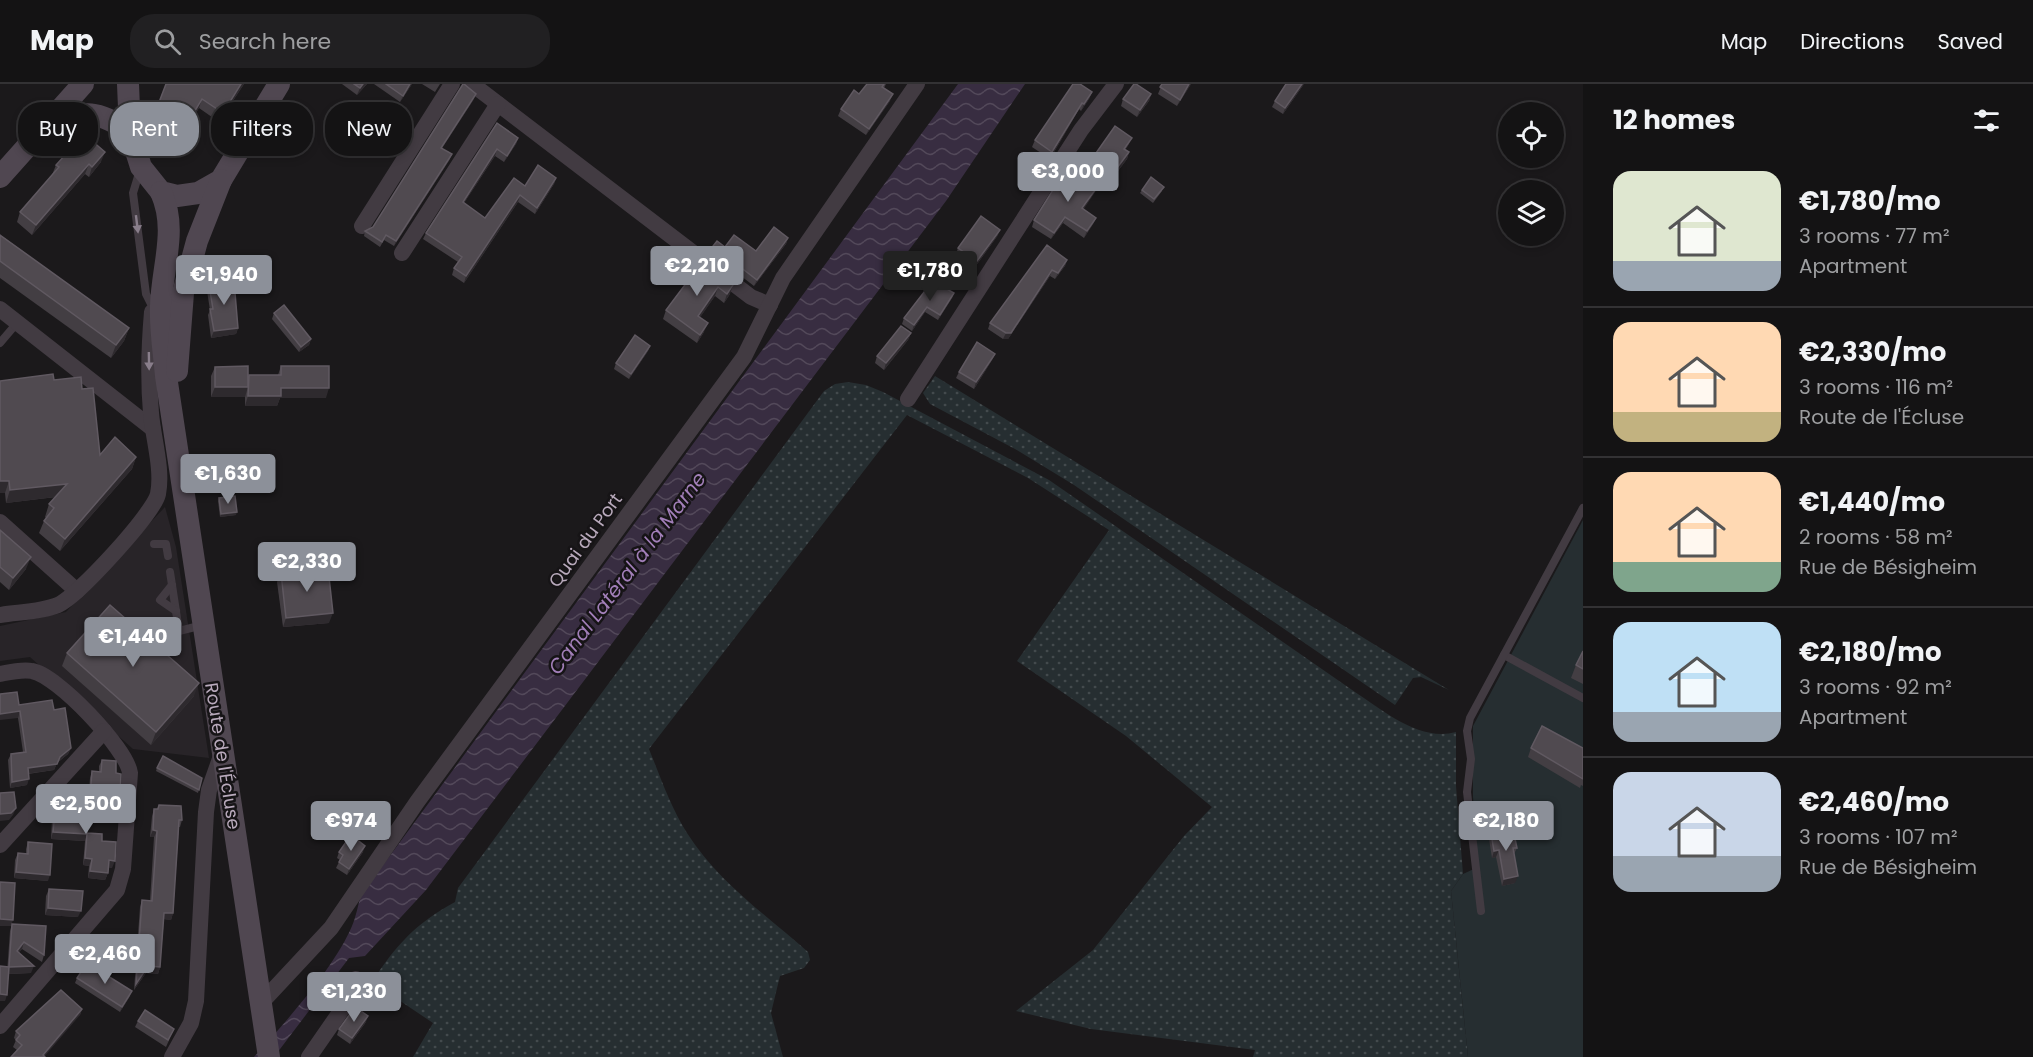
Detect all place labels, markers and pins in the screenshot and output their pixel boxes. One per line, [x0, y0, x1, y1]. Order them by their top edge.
pin: €3,000 [1019, 152, 1117, 203]
pin: €2,210 [648, 246, 746, 297]
pin: €1,780 [881, 251, 979, 302]
pin: €1,940 [175, 255, 273, 306]
pin: €1,630 [179, 454, 277, 505]
pin: €2,330 [258, 542, 356, 593]
pin: €1,440 [84, 617, 182, 668]
pin: €2,500 [37, 784, 135, 835]
pin: €974 [315, 801, 387, 852]
pin: €2,180 [1457, 801, 1555, 852]
pin: €2,460 [56, 934, 154, 985]
pin: €1,230 [305, 972, 403, 1023]

